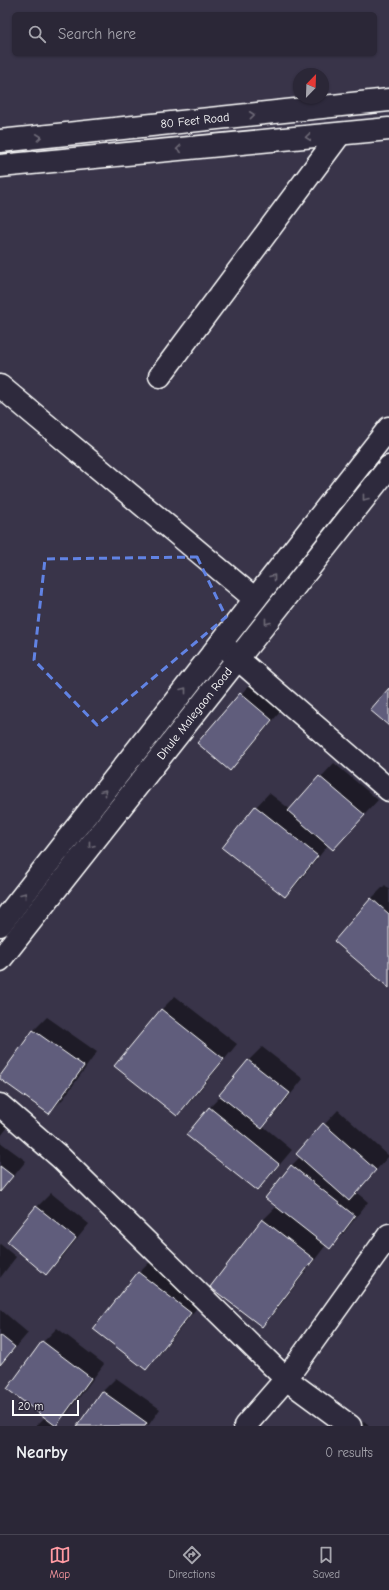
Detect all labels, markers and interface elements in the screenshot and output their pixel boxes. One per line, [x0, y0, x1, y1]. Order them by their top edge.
search box [12, 12, 377, 56]
icon: search [26, 23, 48, 45]
text: Search here [58, 25, 136, 43]
north arrow [293, 68, 329, 104]
street label: 80 Feet Road [160, 110, 230, 131]
one-way arrow [249, 110, 255, 119]
one-way arrow [36, 132, 42, 141]
one-way arrow [305, 132, 311, 141]
one-way arrow [176, 144, 182, 153]
one-way arrow [363, 494, 370, 501]
one-way arrow [269, 574, 276, 581]
one-way arrow [265, 618, 272, 625]
street label: Dhule Malegaon Road [154, 665, 235, 762]
one-way arrow [180, 687, 187, 694]
one-way arrow [100, 790, 107, 797]
one-way arrow [89, 840, 96, 847]
one-way arrow [19, 892, 26, 899]
scale bar [12, 1398, 79, 1417]
text: 20 m [18, 1400, 43, 1413]
text: Nearby [16, 1443, 67, 1462]
text: 0 results [325, 1445, 373, 1460]
tab: Map [49, 1544, 71, 1581]
tab: Directions [169, 1544, 215, 1581]
tab: Saved [313, 1544, 340, 1581]

